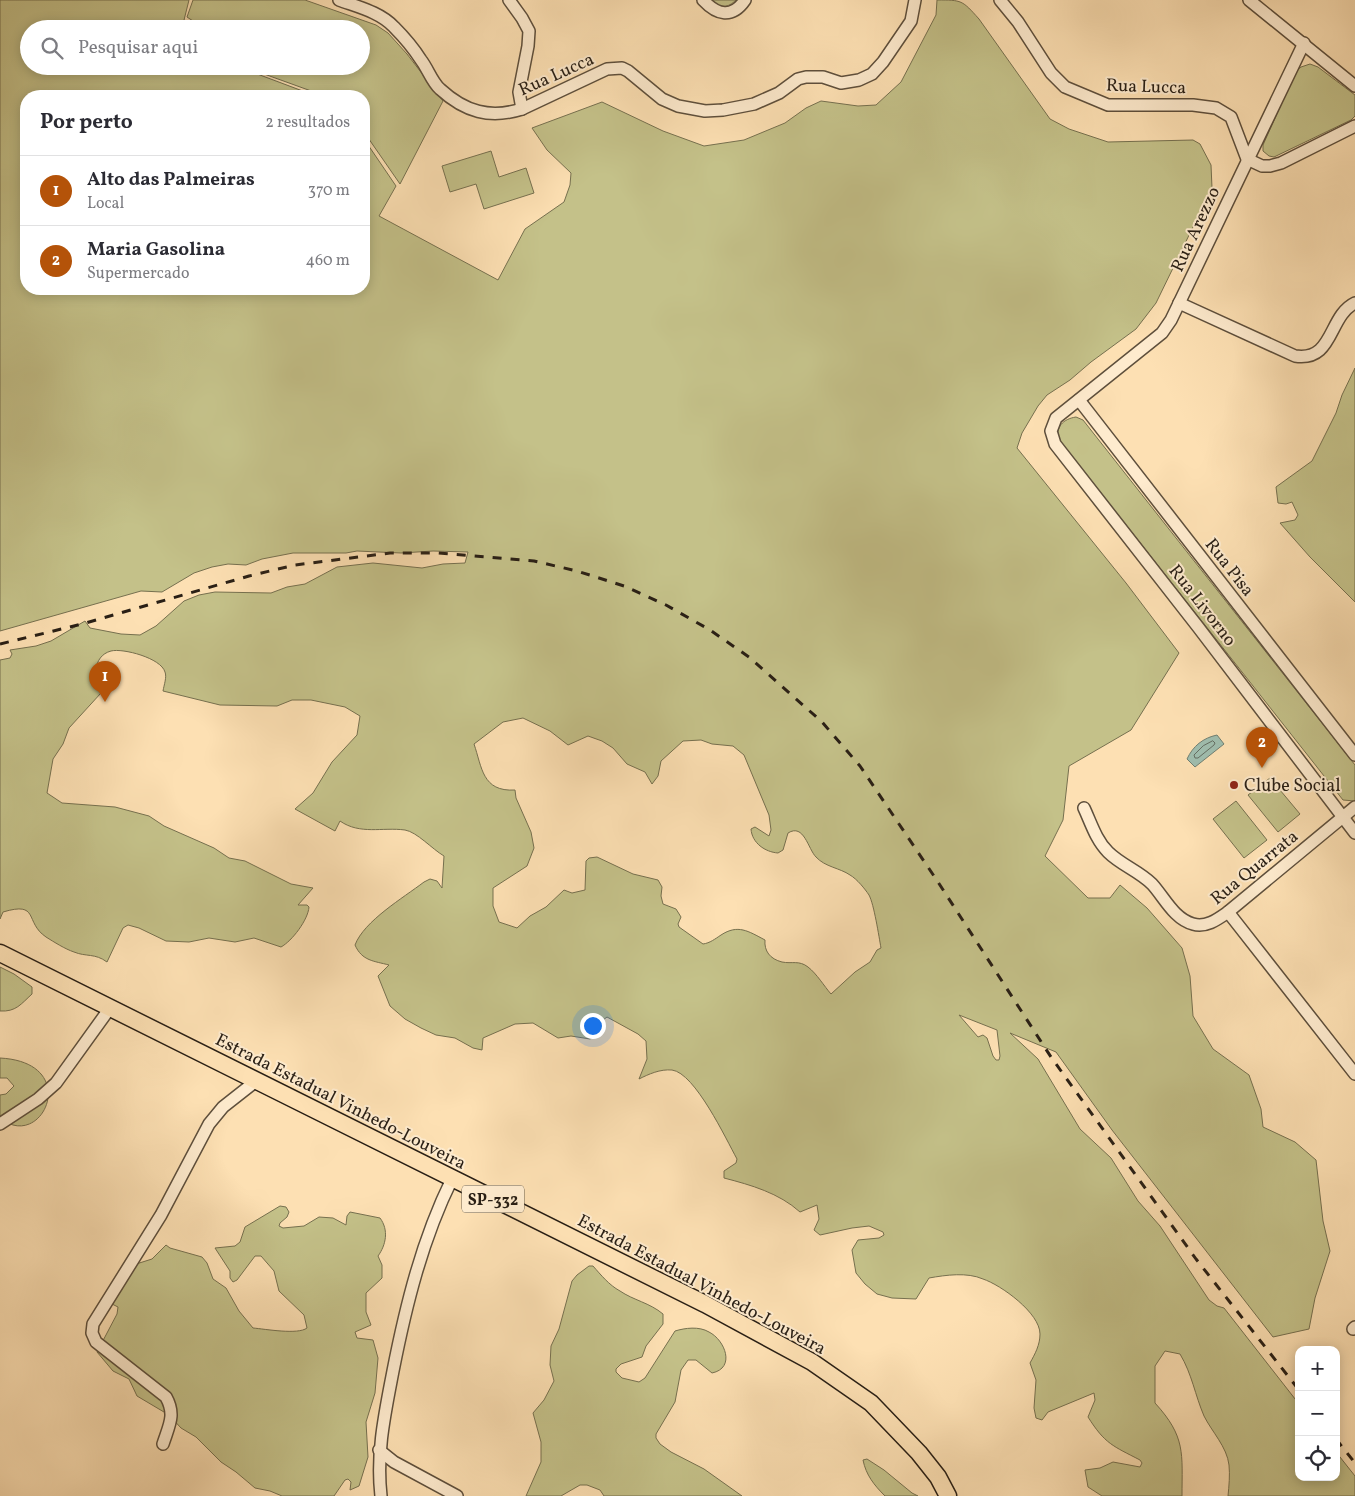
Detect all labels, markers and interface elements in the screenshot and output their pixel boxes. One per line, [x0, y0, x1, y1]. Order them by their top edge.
search box [20, 20, 370, 75]
icon: search [38, 34, 66, 62]
text: Pesquisar aqui [78, 35, 198, 61]
street label: Rua Lucca [515, 48, 598, 103]
street label: Rua Lucca [1105, 74, 1187, 101]
text: Por perto [40, 108, 133, 137]
text: 2 resultados [265, 112, 350, 134]
text: Alto das Palmeiras [87, 167, 255, 193]
text: 1 [53, 180, 59, 202]
text: 370 m [308, 180, 350, 202]
street label: Rua Arezzo [1166, 183, 1227, 276]
text: Local [87, 193, 124, 215]
text: Maria Gasolina [87, 237, 225, 263]
text: 2 [52, 250, 60, 272]
text: 460 m [306, 250, 350, 272]
text: Supermercado [87, 263, 189, 285]
street label: Rua Pisa [1198, 534, 1259, 602]
street label: Rua Livorno [1162, 560, 1242, 652]
pin: 1 [89, 661, 121, 702]
pin: 2 [1246, 727, 1278, 768]
place label: Clube Social [1244, 774, 1341, 799]
marker: Clube Social [1228, 779, 1240, 791]
street label: Rua Quarrata [1206, 825, 1304, 911]
your location [580, 1013, 606, 1039]
street label: Estrada Estadual Vinhedo-Louveira [211, 1028, 470, 1177]
road number: SP-332 [462, 1186, 524, 1212]
street label: Estrada Estadual Vinhedo-Louveira [573, 1209, 830, 1362]
map controls [1295, 1346, 1340, 1481]
button: + [1295, 1346, 1340, 1391]
button: − [1295, 1391, 1340, 1436]
button: locate [1295, 1436, 1340, 1481]

